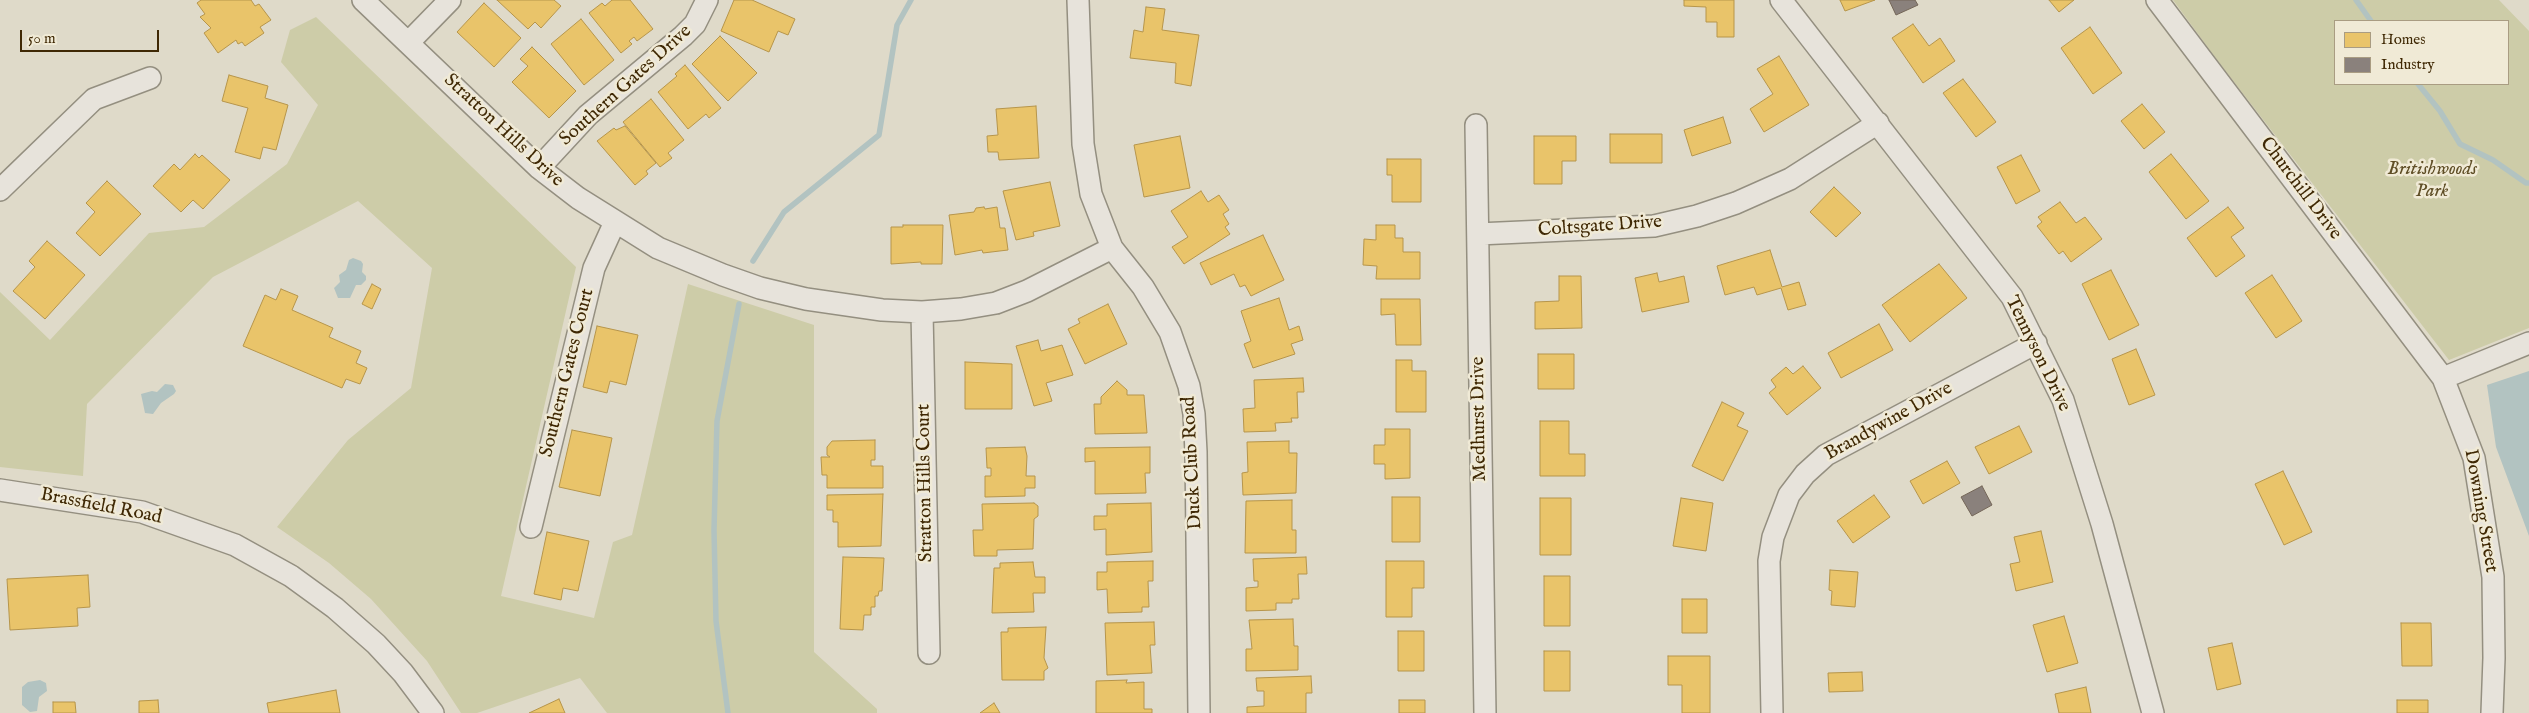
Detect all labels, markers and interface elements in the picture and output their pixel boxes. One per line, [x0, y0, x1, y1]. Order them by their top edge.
scale bar [22, 20, 161, 52]
legend [2334, 20, 2509, 85]
street label: Southern Gates Drive [555, 21, 697, 151]
text: 50 m [28, 29, 56, 48]
text: Homes [2381, 30, 2425, 49]
text: Industry [2381, 55, 2435, 74]
street label: Stratton Hills Drive [438, 70, 568, 192]
street label: Churchill Drive [2254, 133, 2346, 245]
park label: Britishwoods Park [2387, 159, 2477, 203]
street label: Coltsgate Drive [1537, 211, 1663, 243]
street label: Southern Gates Court [536, 286, 600, 460]
street label: Tennyson Drive [1999, 292, 2075, 416]
street label: Medhurst Drive [1468, 356, 1492, 482]
street label: Brandywine Drive [1821, 378, 1957, 466]
street label: Duck Club Road [1178, 396, 1208, 530]
street label: Stratton Hills Court [913, 404, 939, 562]
street label: Downing Street [2458, 448, 2502, 574]
street label: Brassfield Road [38, 484, 164, 530]

